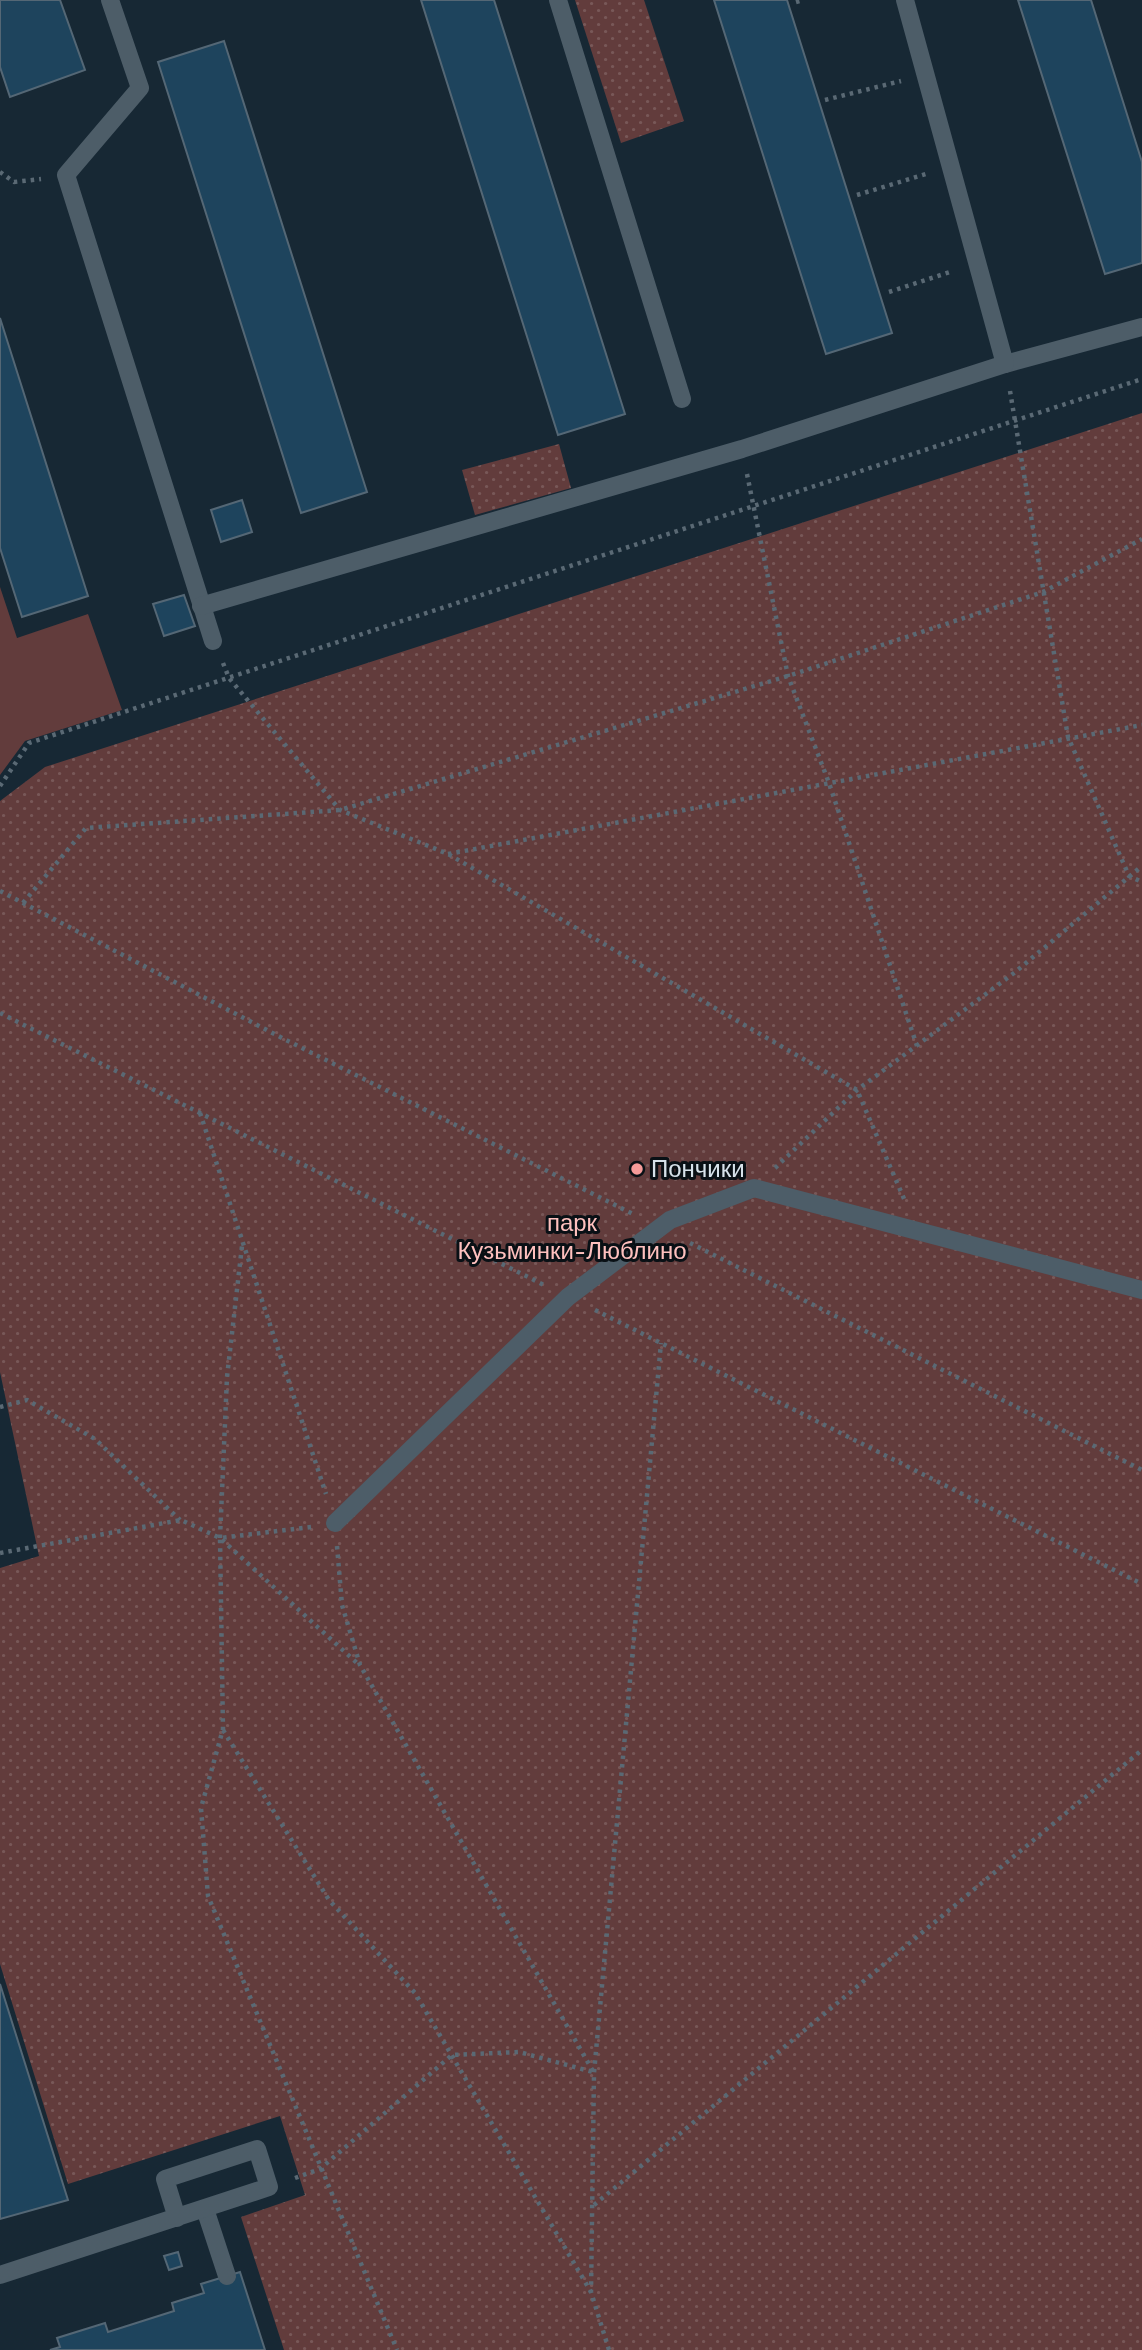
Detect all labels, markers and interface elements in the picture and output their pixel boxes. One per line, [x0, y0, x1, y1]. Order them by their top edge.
place label: Пончики [651, 1155, 745, 1183]
marker: Пончики [629, 1161, 645, 1177]
park label: парк Кузьминки-Люблино [457, 1209, 687, 1265]

